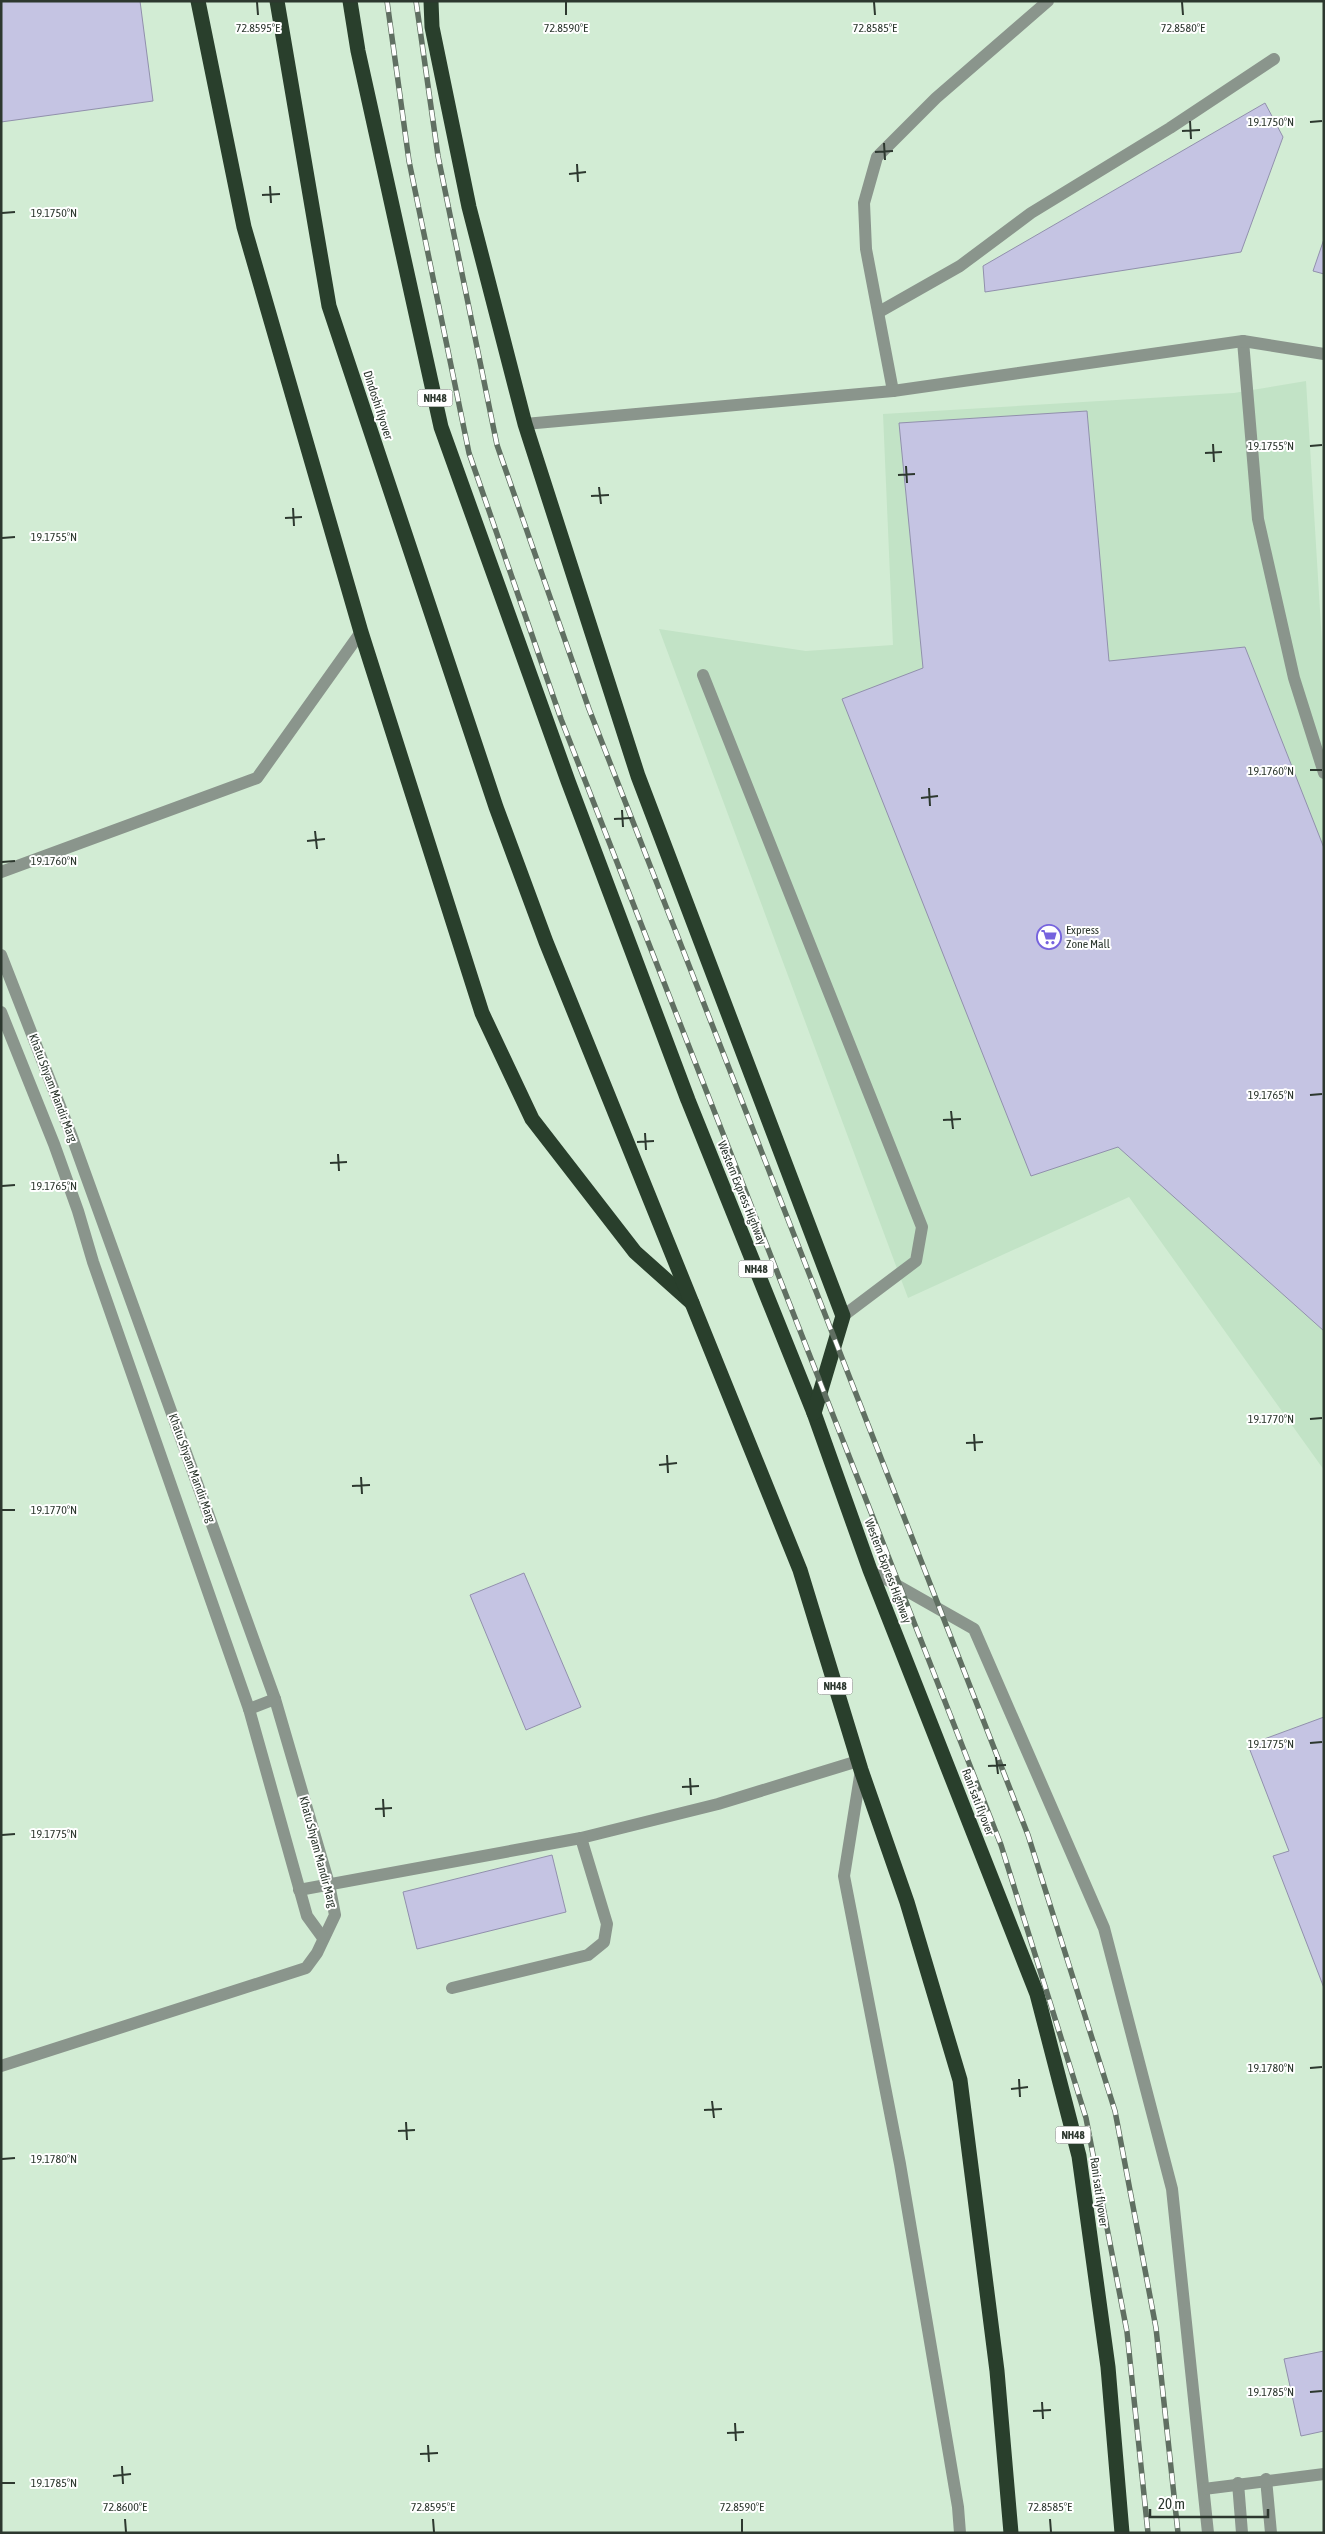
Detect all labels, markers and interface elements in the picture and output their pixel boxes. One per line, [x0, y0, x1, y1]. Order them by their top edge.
text: 72.8595°E [236, 21, 280, 35]
text: 72.8590°E [544, 21, 588, 35]
text: 72.8585°E [853, 21, 897, 35]
text: 72.8580°E [1161, 21, 1205, 35]
text: 19.1750°N [1248, 115, 1294, 129]
text: 19.1750°N [31, 206, 77, 220]
street label: Dindoshi flyover [360, 369, 396, 442]
road number: NH48 [418, 389, 452, 406]
text: 19.1755°N [1248, 439, 1294, 453]
text: 19.1755°N [31, 530, 77, 544]
text: 19.1760°N [1248, 764, 1294, 778]
text: 19.1760°N [31, 854, 77, 868]
place label: Express Zone Mall [1066, 923, 1111, 951]
supermarket icon: Express Zone Mall [1036, 924, 1062, 950]
street label: Khatu Shyam Mandir Marg [26, 1032, 80, 1145]
text: 19.1765°N [1248, 1088, 1294, 1102]
street label: Western Express Highway [715, 1139, 769, 1247]
text: 19.1765°N [31, 1179, 77, 1193]
road number: NH48 [738, 1260, 774, 1278]
street label: Khatu Shyam Mandir Marg [166, 1412, 218, 1525]
text: 19.1770°N [1248, 1412, 1294, 1426]
text: 19.1770°N [31, 1503, 77, 1517]
street label: Western Express Highway [862, 1517, 914, 1625]
road number: NH48 [818, 1678, 852, 1694]
text: 19.1775°N [1248, 1737, 1294, 1751]
street label: Rani sati flyover [959, 1767, 997, 1838]
street label: Khatu Shyam Mandir Marg [296, 1795, 340, 1910]
text: 19.1775°N [31, 1827, 77, 1841]
text: 19.1780°N [1248, 2061, 1294, 2075]
road number: NH48 [1056, 2126, 1090, 2144]
text: 19.1780°N [31, 2152, 77, 2166]
street label: Rani sati flyover [1087, 2156, 1111, 2228]
text: 19.1785°N [1248, 2385, 1294, 2399]
text: 19.1785°N [31, 2476, 77, 2490]
scale bar [1150, 2486, 1268, 2518]
text: 20 m [1158, 2495, 1185, 2512]
text: 72.8600°E [103, 2500, 147, 2514]
text: 72.8595°E [411, 2500, 455, 2514]
text: 72.8590°E [720, 2500, 764, 2514]
text: 72.8585°E [1028, 2500, 1072, 2514]

